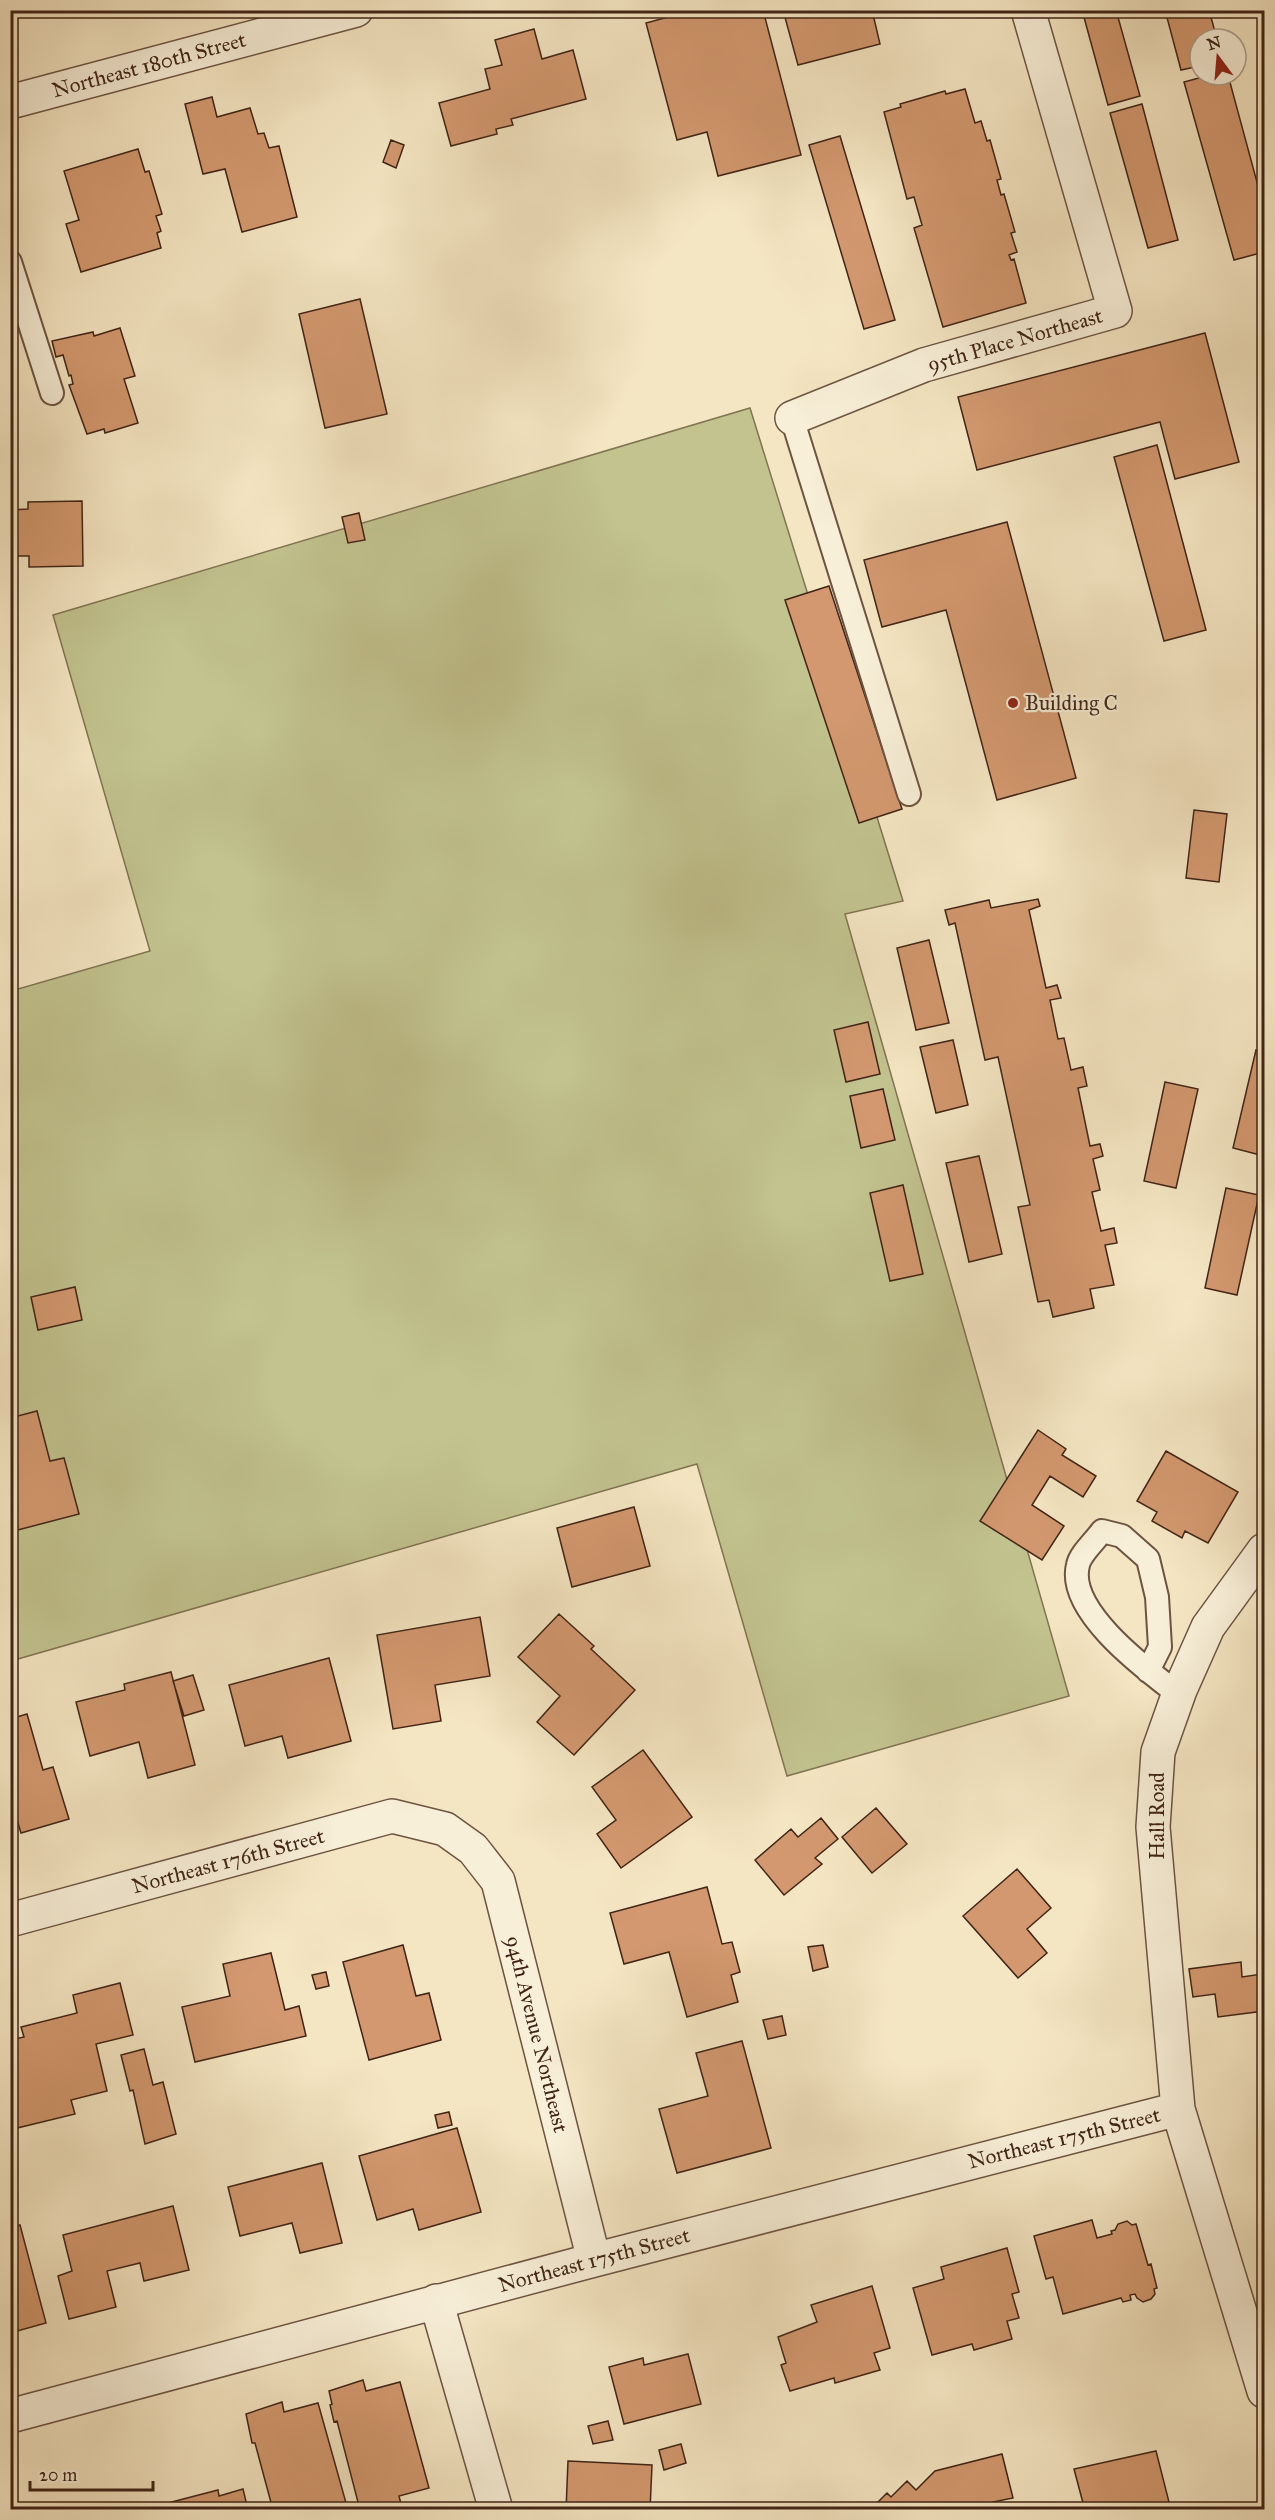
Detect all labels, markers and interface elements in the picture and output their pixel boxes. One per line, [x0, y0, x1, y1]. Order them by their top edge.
street label: Northeast 180th Street [49, 26, 249, 103]
north arrow [1188, 27, 1248, 87]
text: N [1205, 32, 1224, 54]
street label: 95th Place Northeast [924, 302, 1106, 377]
place label: Building C [1025, 690, 1118, 716]
marker: Building C [1006, 696, 1020, 710]
street label: Hall Road [1144, 1772, 1170, 1860]
street label: Northeast 176th Street [129, 1823, 328, 1899]
street label: 94th Avenue Northeast [500, 1933, 574, 2136]
street label: Northeast 175th Street [965, 2101, 1163, 2174]
street label: Northeast 175th Street [495, 2222, 693, 2298]
scale bar [30, 2454, 153, 2492]
text: 20 m [39, 2464, 77, 2486]

